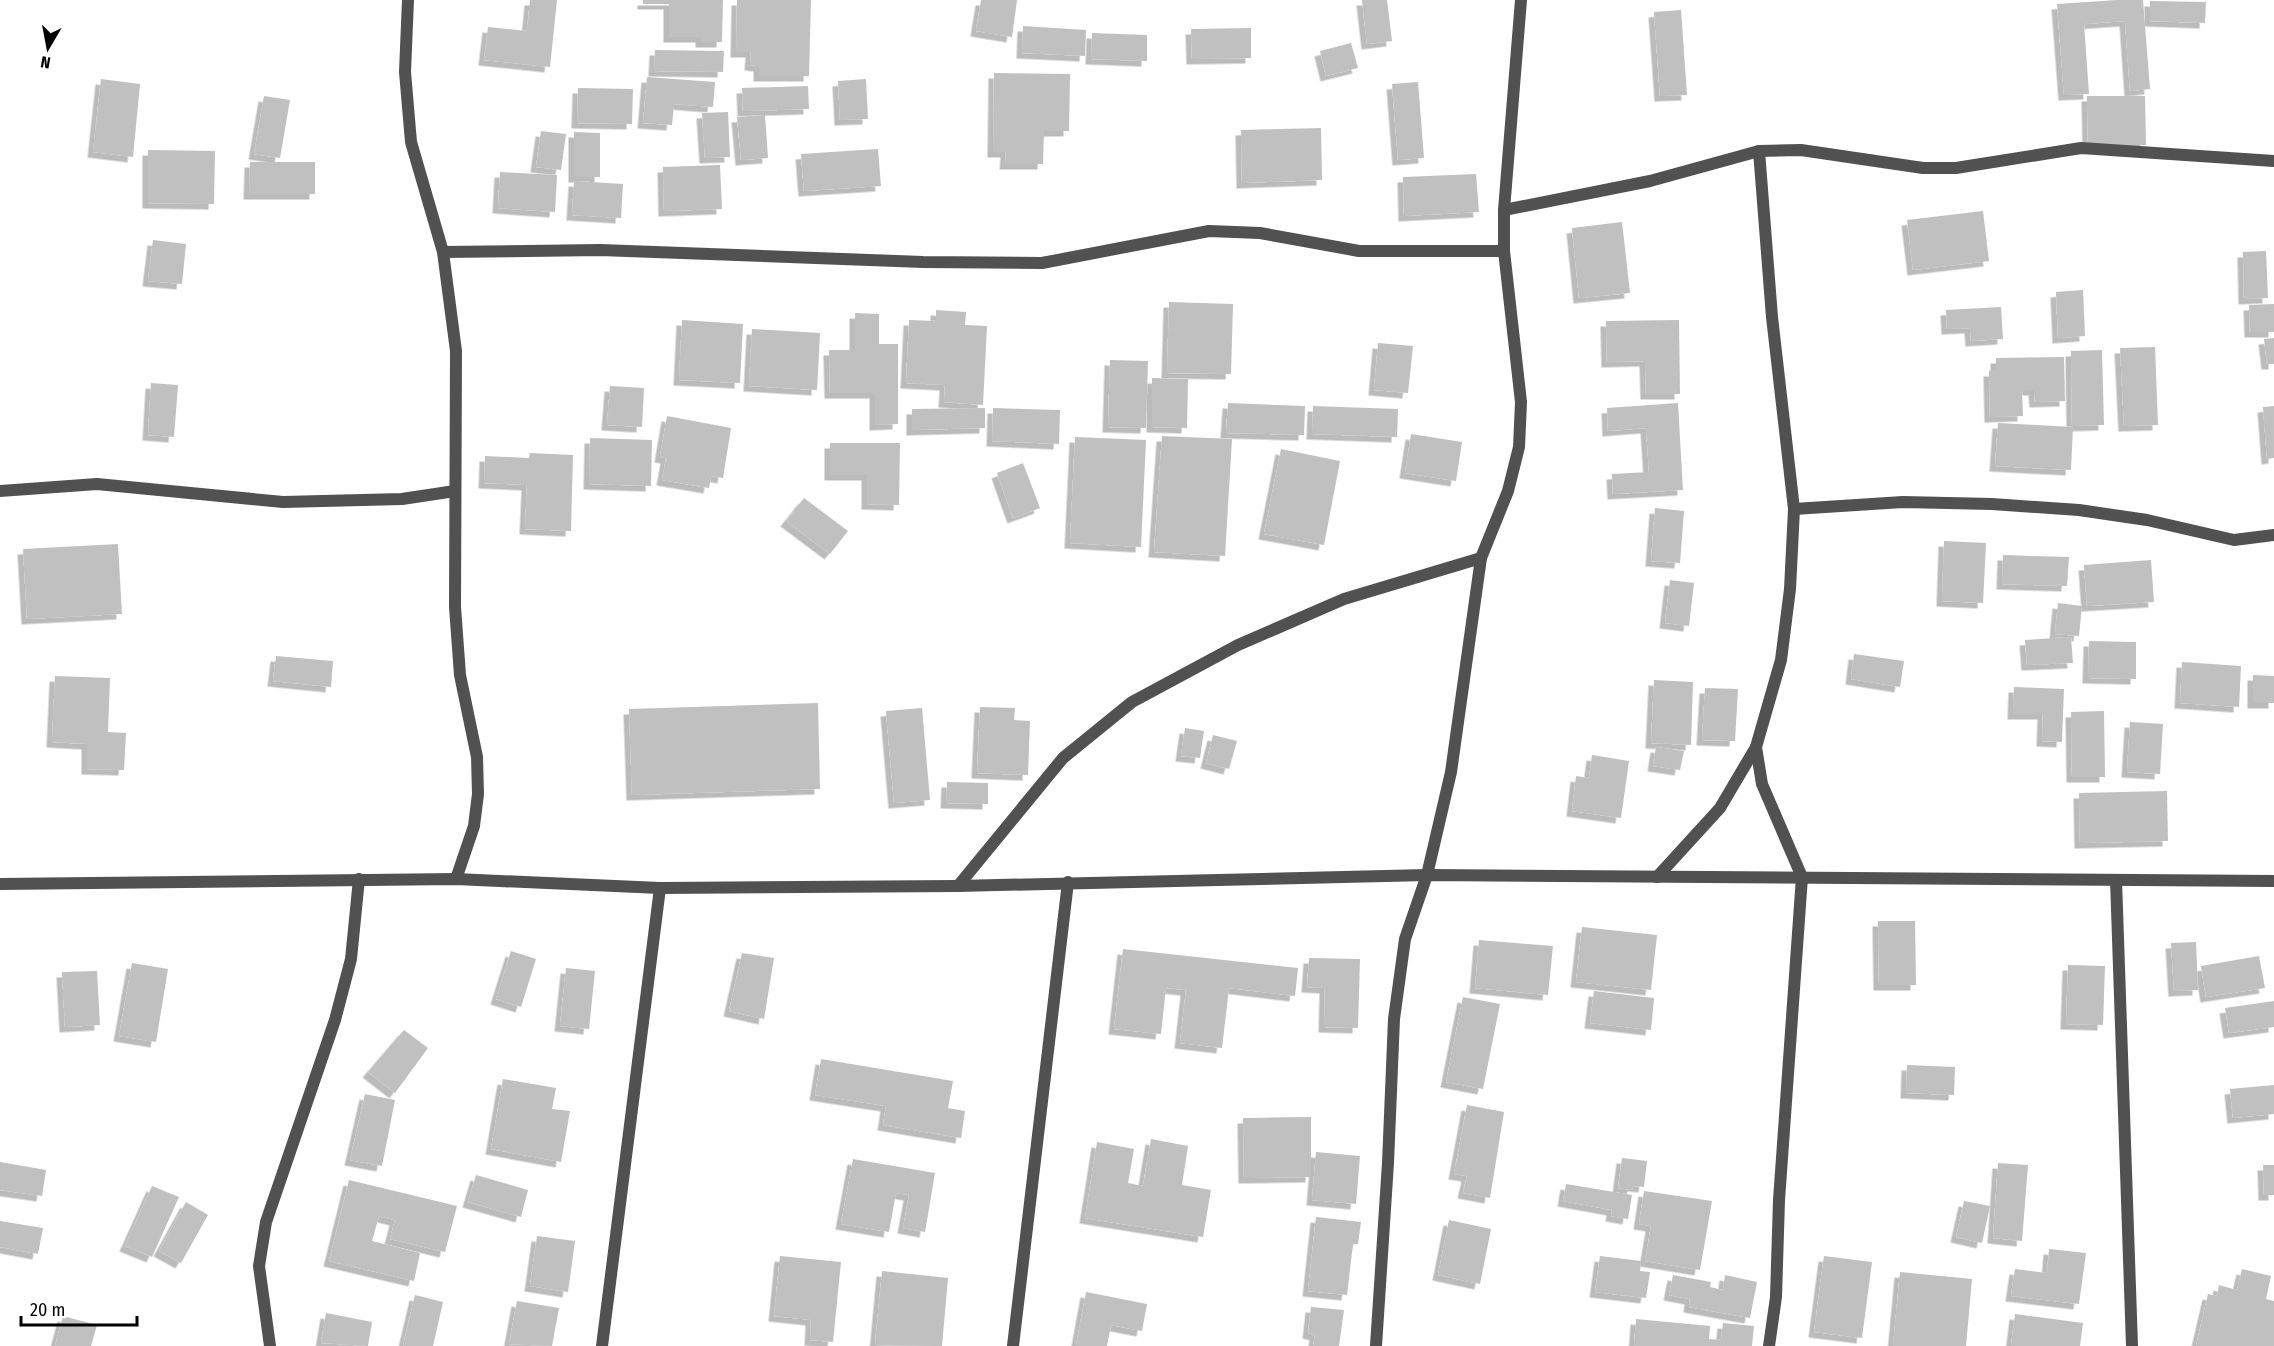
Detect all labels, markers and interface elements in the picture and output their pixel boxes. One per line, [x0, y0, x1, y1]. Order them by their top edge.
north arrow [18, 18, 78, 78]
text: N [39, 52, 52, 72]
scale bar [21, 1289, 136, 1327]
text: 20 m [30, 1299, 65, 1321]

